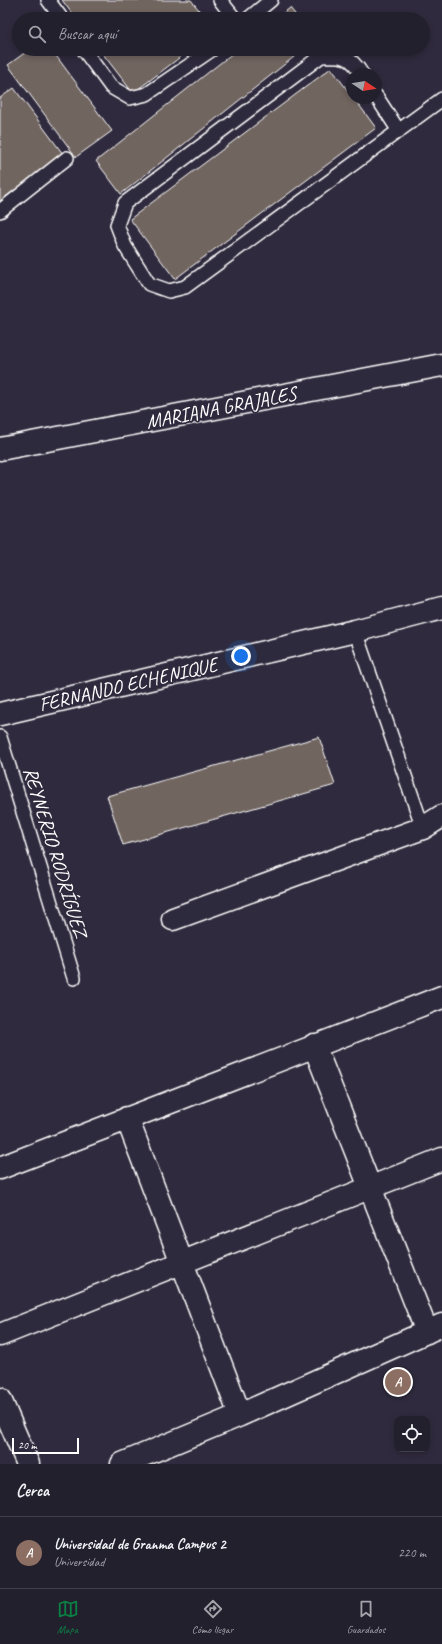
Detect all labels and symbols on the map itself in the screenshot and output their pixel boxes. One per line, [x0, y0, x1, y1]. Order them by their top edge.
north arrow [346, 68, 382, 104]
street label: MARIANA GRAJALES [144, 380, 301, 434]
your location [231, 646, 251, 666]
street label: FERNANDO ECHENIQUE [36, 651, 223, 717]
street label: REYNERIO RODRÍGUEZ [18, 764, 94, 943]
pin: A [385, 1367, 411, 1397]
scale bar [12, 1436, 79, 1455]

